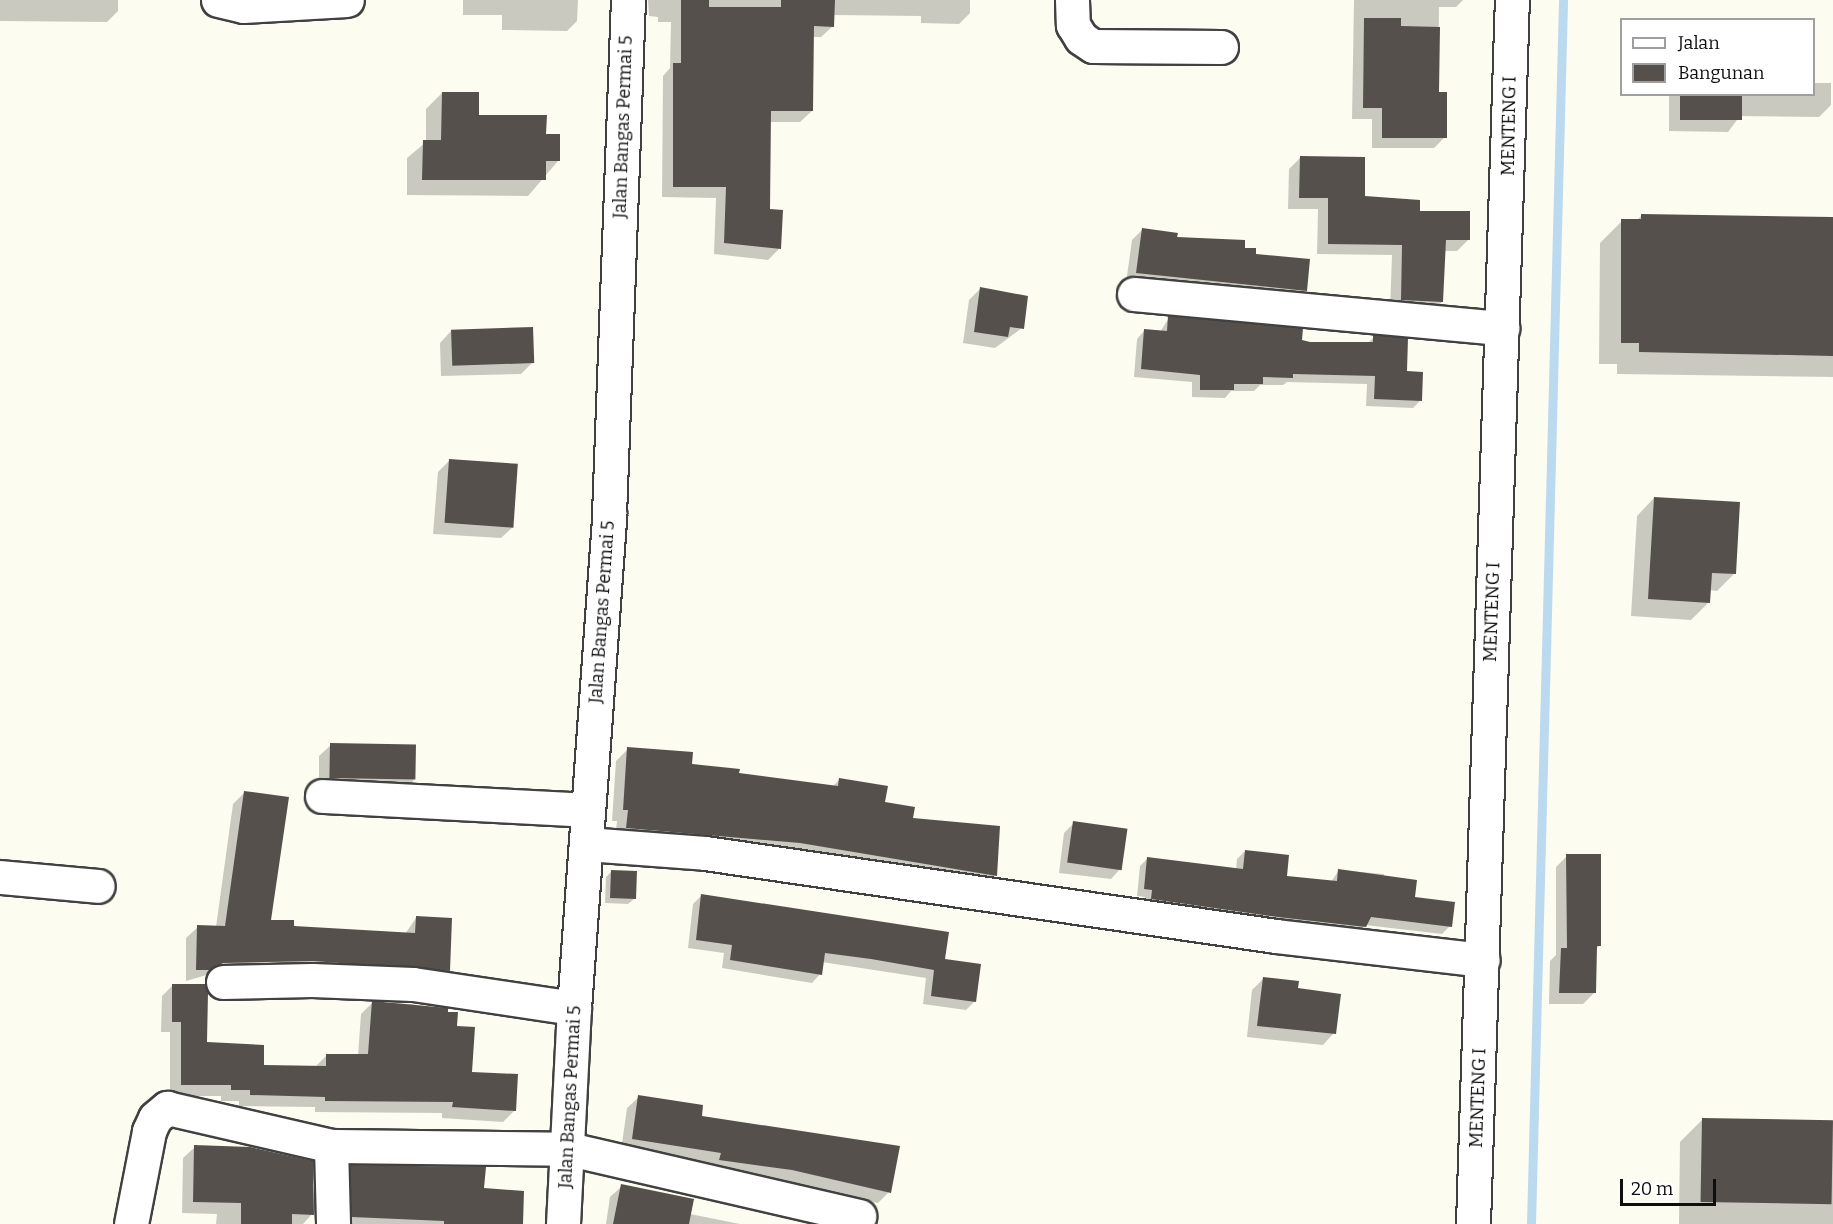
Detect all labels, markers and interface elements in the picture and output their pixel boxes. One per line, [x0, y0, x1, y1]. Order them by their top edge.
legend [1620, 18, 1815, 96]
text: Jalan [1678, 32, 1720, 54]
street label: Jalan Bangas Permai 5 [609, 35, 637, 219]
text: Bangunan [1678, 62, 1764, 84]
street label: MENTENG I [1497, 76, 1521, 176]
street label: Jalan Bangas Permai 5 [585, 520, 619, 704]
street label: MENTENG I [1479, 562, 1505, 662]
street label: Jalan Bangas Permai 5 [554, 1005, 586, 1189]
street label: MENTENG I [1465, 1048, 1491, 1148]
scale bar [1623, 1167, 1719, 1205]
text: 20 m [1631, 1178, 1673, 1200]

